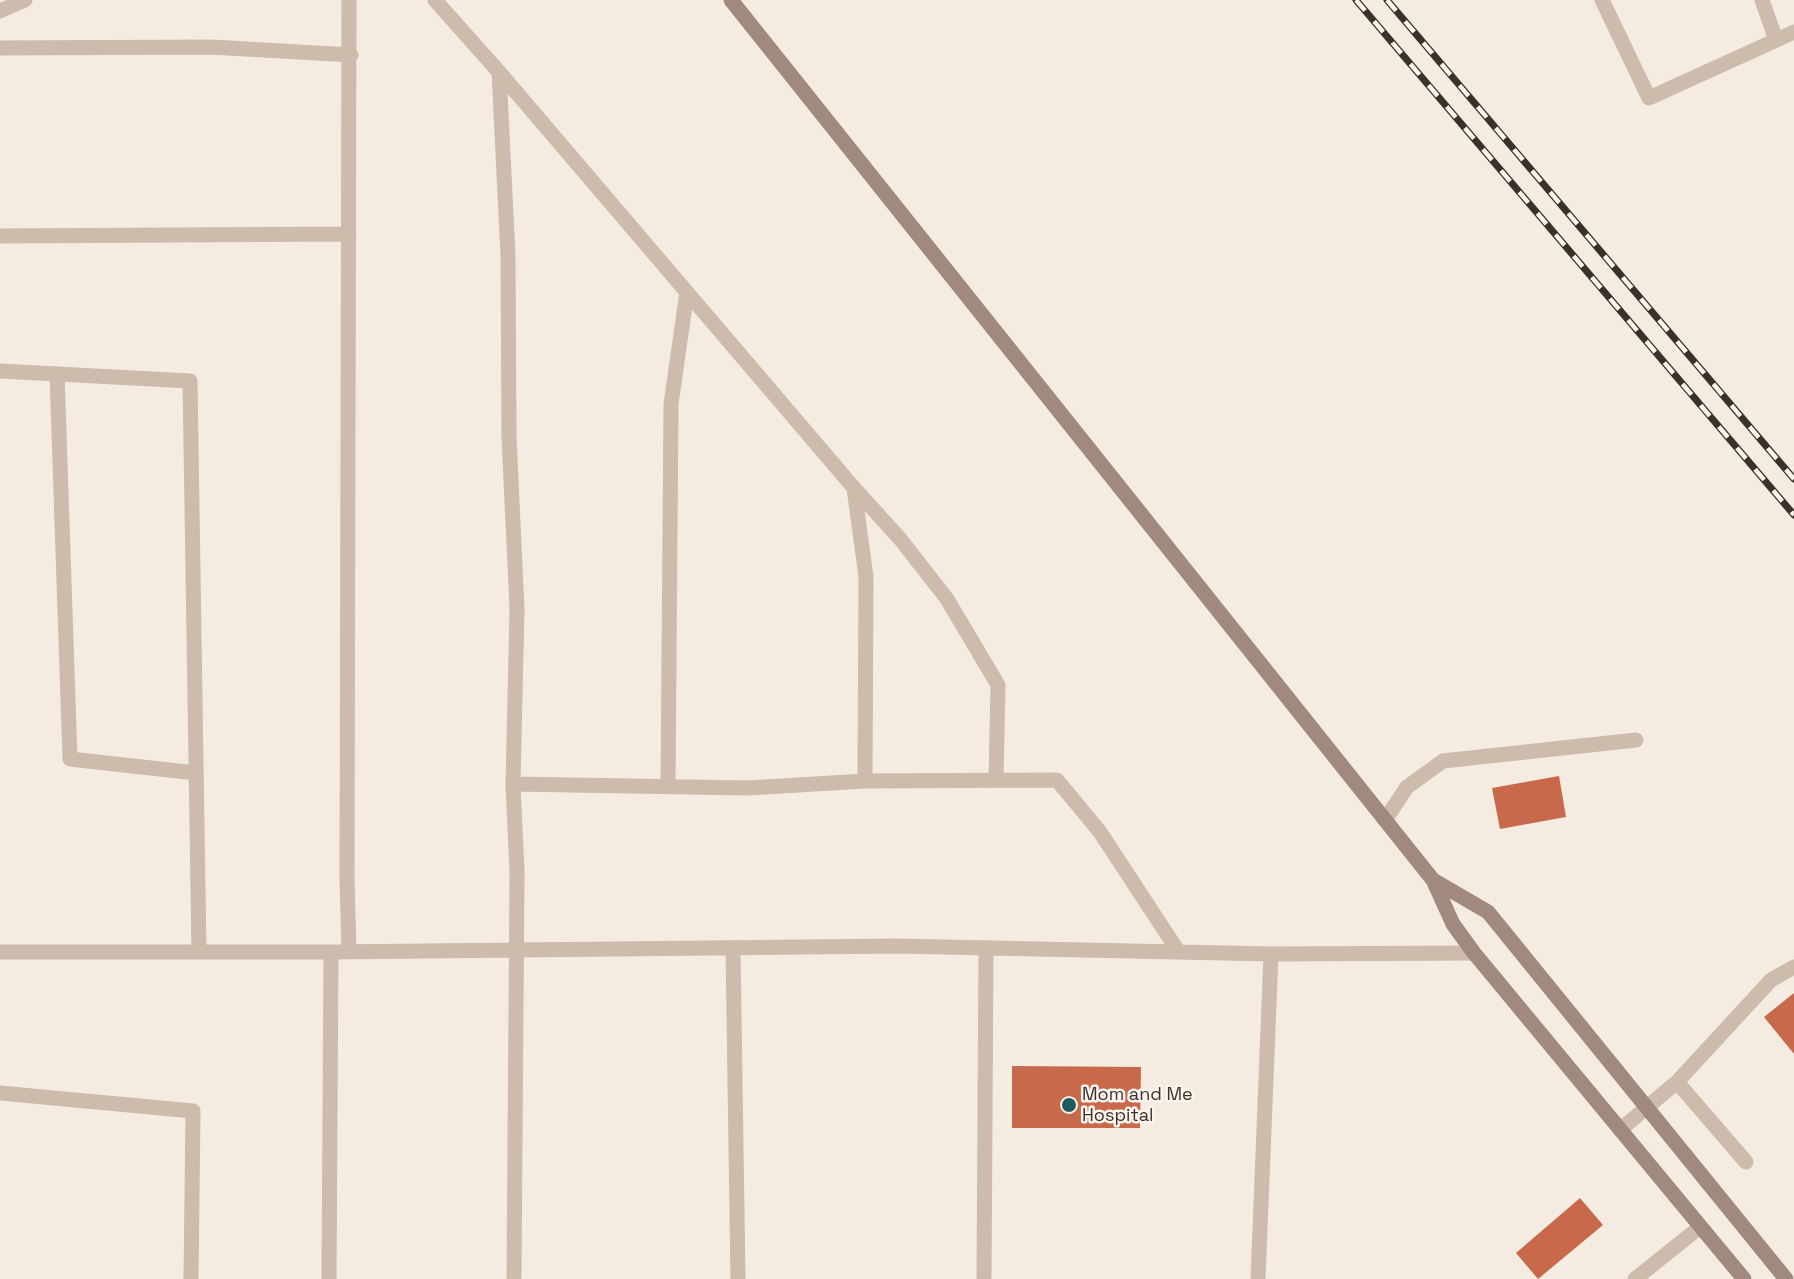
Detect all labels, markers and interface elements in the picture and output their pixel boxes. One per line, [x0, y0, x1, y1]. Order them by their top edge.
place label: Mom and Me Hospital [1082, 1084, 1193, 1126]
marker: Mom and Me Hospital [1060, 1096, 1078, 1114]

